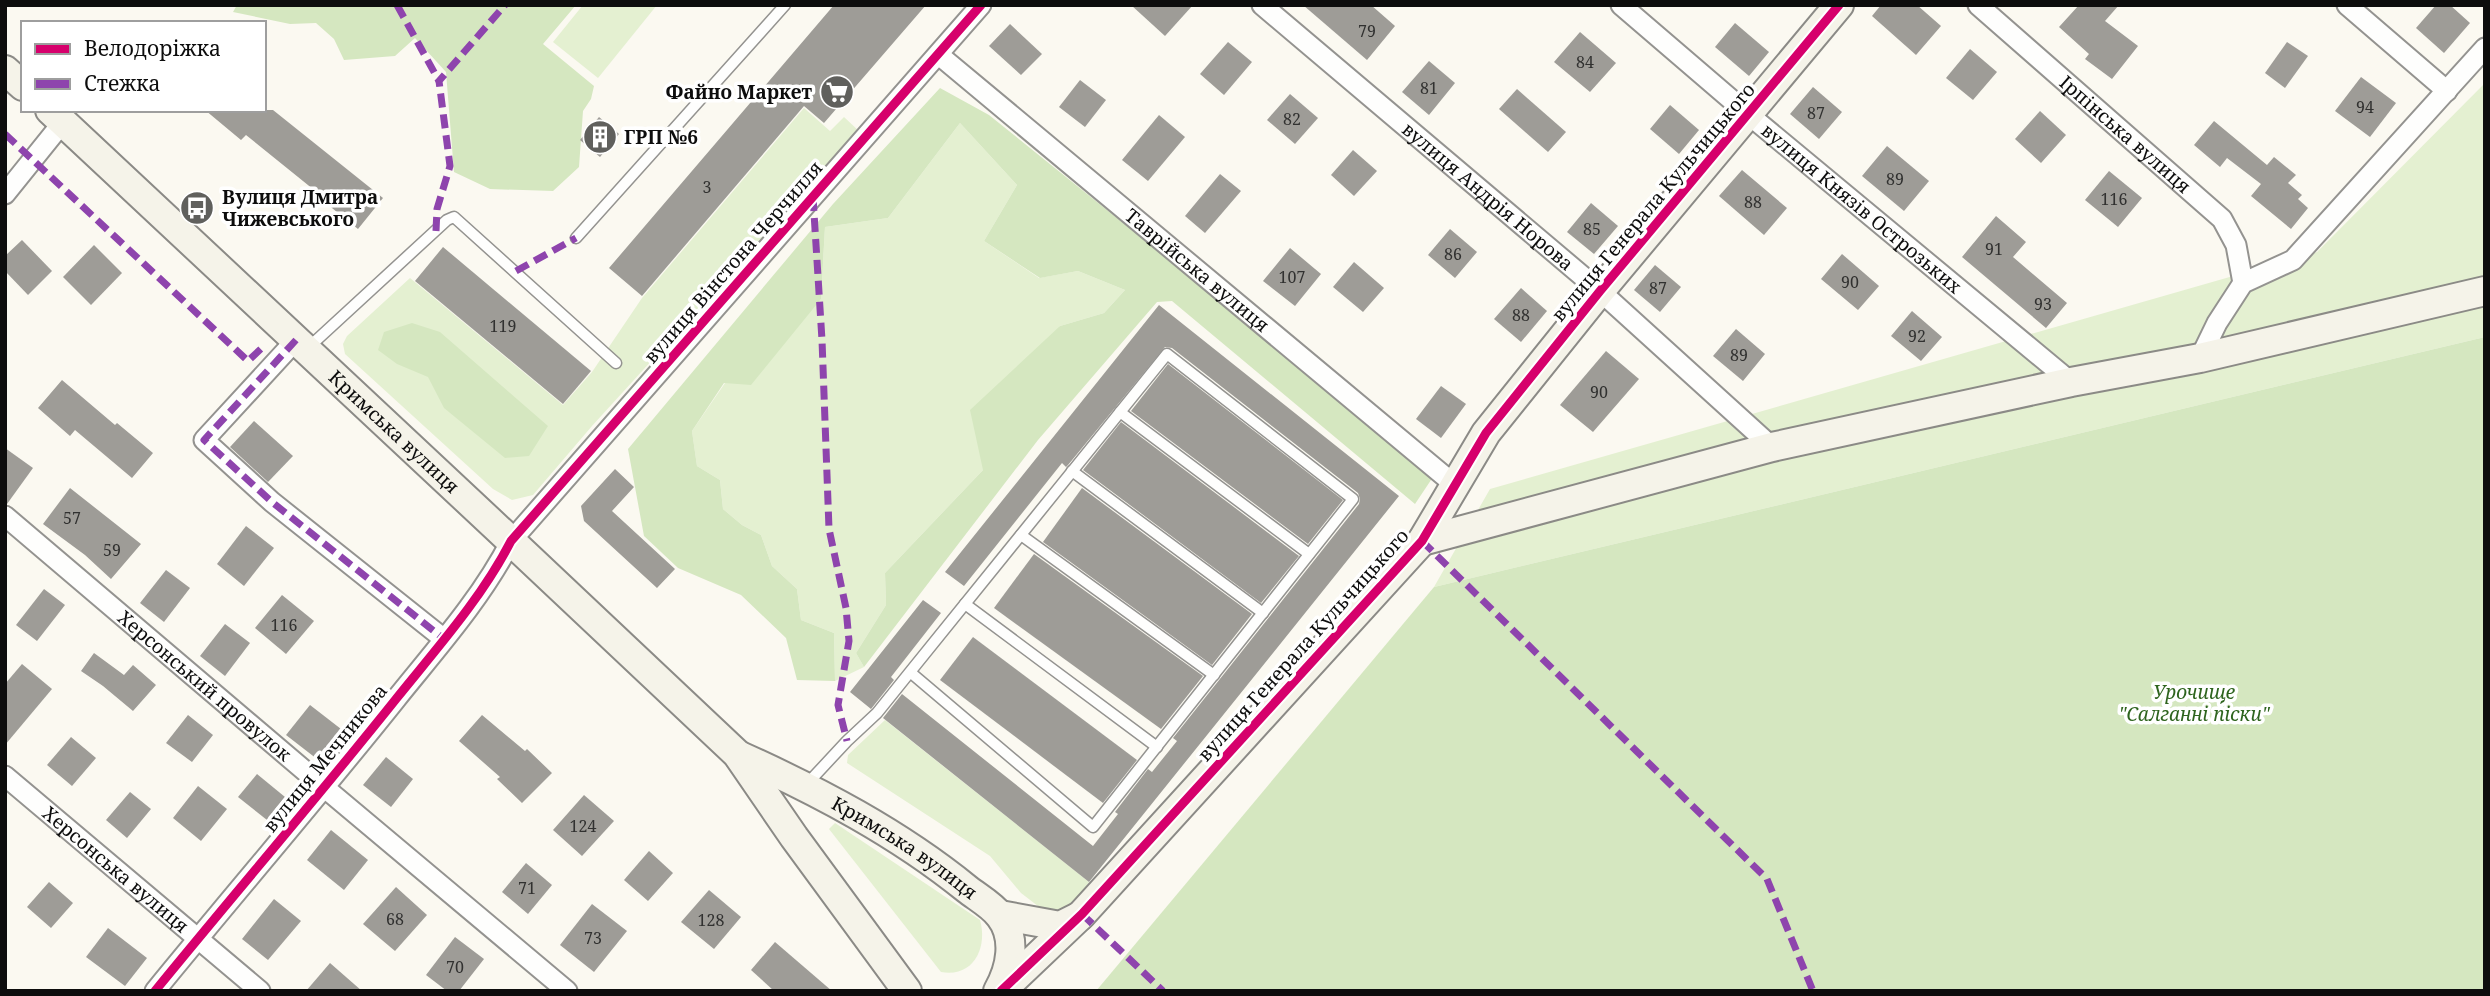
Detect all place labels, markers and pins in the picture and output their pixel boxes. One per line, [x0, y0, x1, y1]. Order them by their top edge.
supermarket icon: Файно Маркет [818, 73, 856, 111]
place label: Файно Маркет [666, 79, 812, 105]
building icon: ГРП №6 [581, 118, 619, 156]
place label: ГРП №6 [624, 124, 698, 150]
place label: Вулиця Дмитра Чижевського [222, 184, 378, 232]
bus stop icon: Вулиця Дмитра Чижевського [178, 189, 216, 227]

